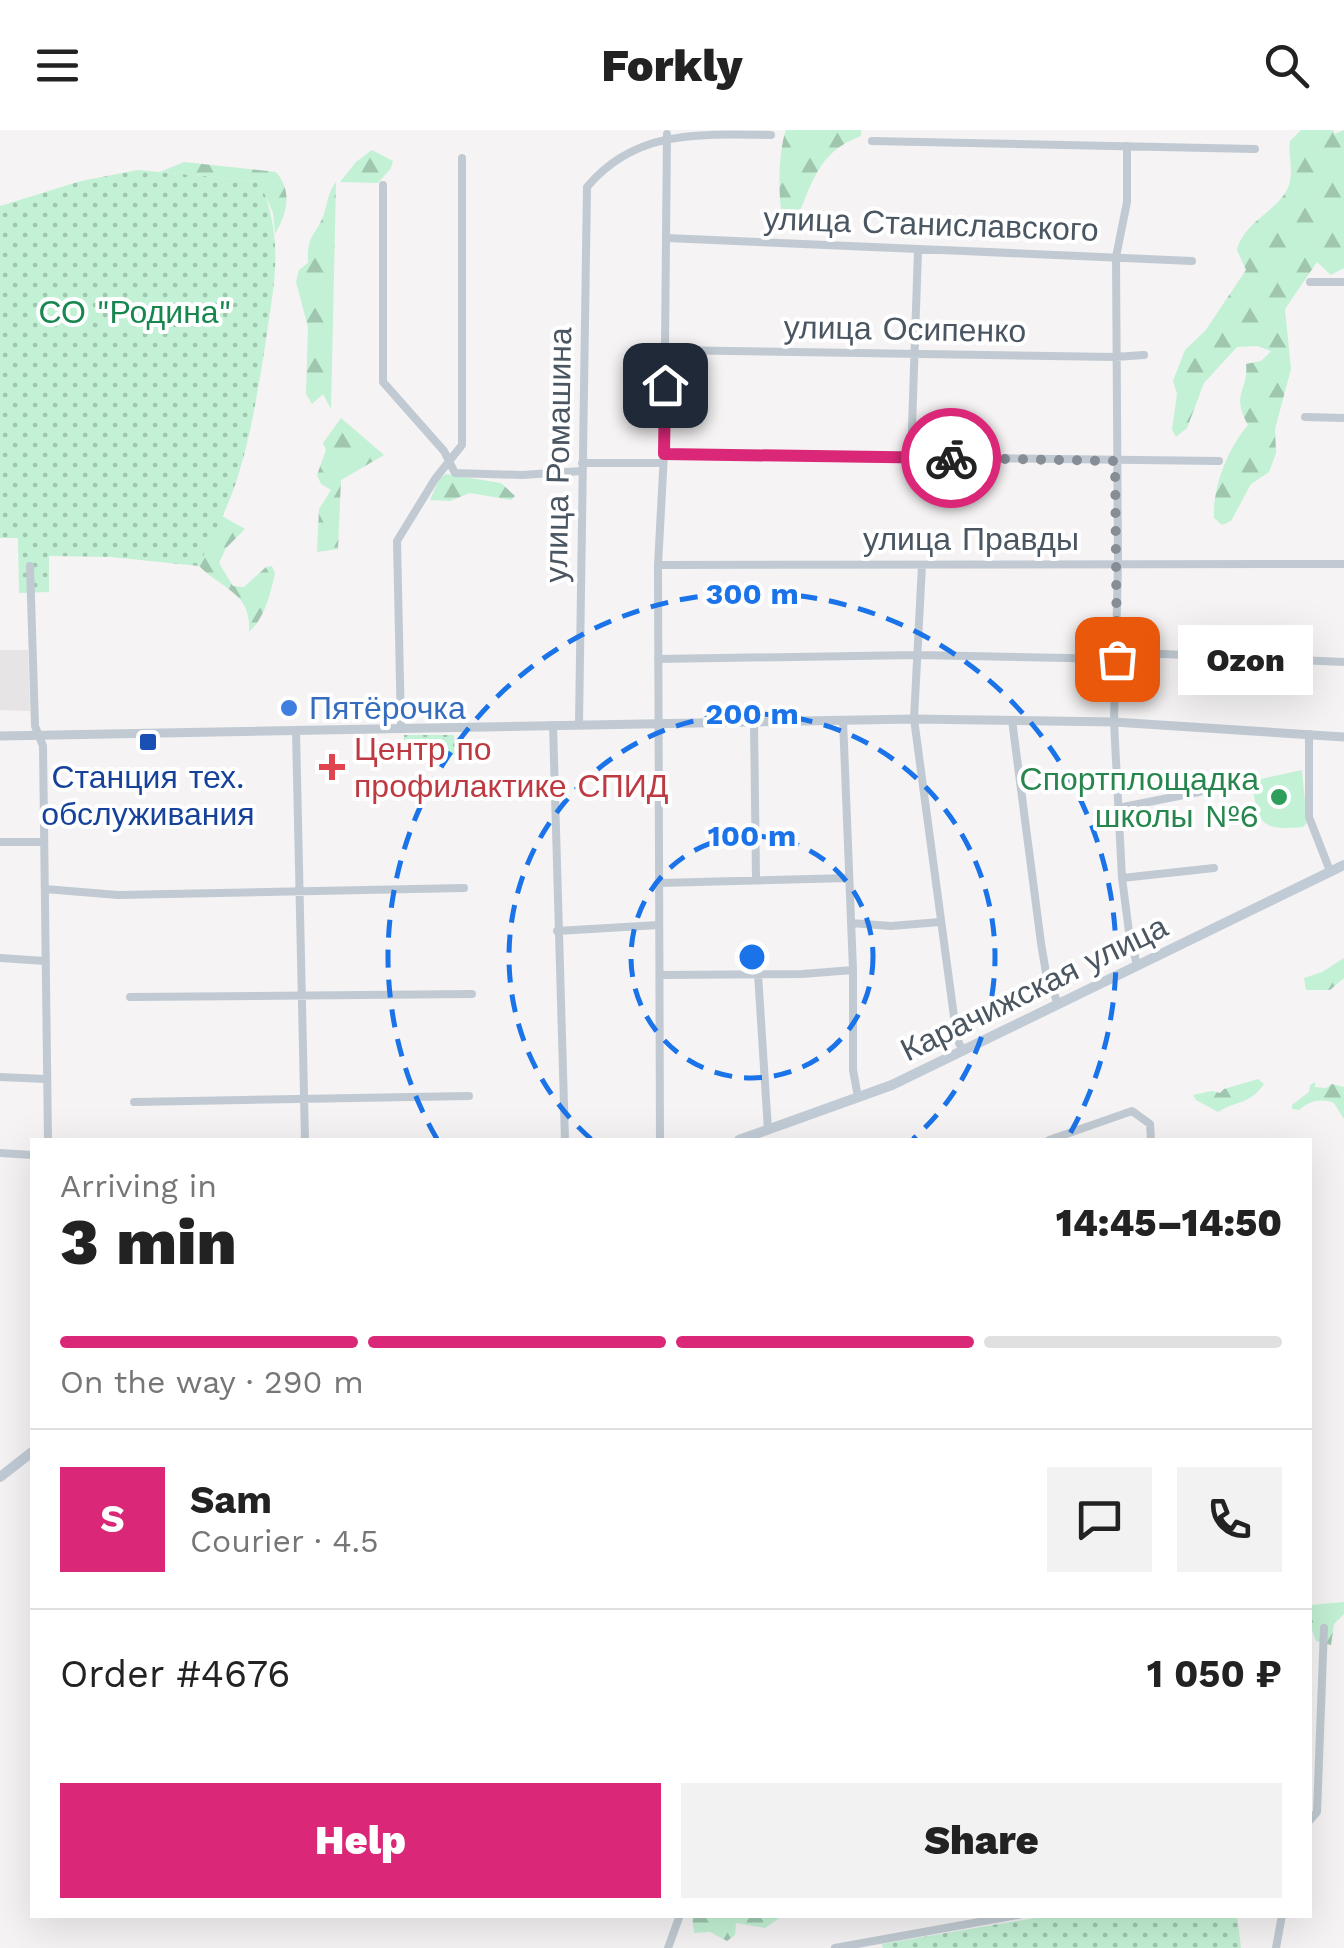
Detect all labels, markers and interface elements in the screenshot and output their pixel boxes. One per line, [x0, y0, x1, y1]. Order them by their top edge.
icon: menu [30, 38, 85, 93]
icon: search [1259, 38, 1314, 93]
text: Forkly [601, 39, 743, 92]
street label: улица Станиславского [763, 199, 1099, 249]
park label: СО "Родина" [38, 293, 232, 331]
street label: улица Осипенко [783, 308, 1027, 350]
street label: улица Ромашина [537, 327, 579, 583]
pin [623, 343, 708, 428]
icon: home [638, 358, 693, 413]
courier [901, 408, 1001, 508]
icon: bike [924, 431, 979, 486]
street label: улица Правды [863, 520, 1079, 558]
text: 300 m [705, 576, 799, 611]
pin [1075, 617, 1160, 702]
callout: Ozon [1177, 624, 1312, 694]
icon: bag [1090, 632, 1145, 687]
text: Ozon [1206, 641, 1285, 679]
place label: Пятёрочка [309, 689, 466, 727]
text: 200 m [705, 696, 799, 731]
marker: Пятёрочка [278, 697, 300, 719]
place label: Центр по профилактике СПИД [354, 730, 669, 805]
marker: Станция тех. обслуживания [137, 731, 159, 753]
marker: Центр по профилактике СПИД [319, 754, 345, 780]
place label: Станция тех. обслуживания [41, 758, 255, 833]
place label: Спортплощадка школы №6 [1020, 760, 1259, 835]
marker: Спортплощадка школы №6 [1268, 786, 1290, 808]
text: 100 m [708, 818, 796, 853]
street label: Карачижская улица [894, 907, 1174, 1069]
centre of rings [734, 939, 770, 975]
text: Arriving in [60, 1167, 217, 1205]
text: 14:45–14:50 [1056, 1201, 1282, 1245]
text: 3 min [60, 1204, 237, 1280]
text: On the way · 290 m [60, 1363, 364, 1401]
button: chat [1047, 1467, 1152, 1572]
button: phone [1177, 1467, 1282, 1572]
text: Sam [190, 1478, 272, 1522]
text: S [100, 1497, 125, 1541]
text: Courier · 4.5 [190, 1522, 379, 1560]
text: Order #4676 [60, 1652, 290, 1696]
text: 1 050 ₽ [1147, 1652, 1282, 1696]
button: Help [60, 1783, 661, 1898]
button: Share [681, 1783, 1282, 1898]

